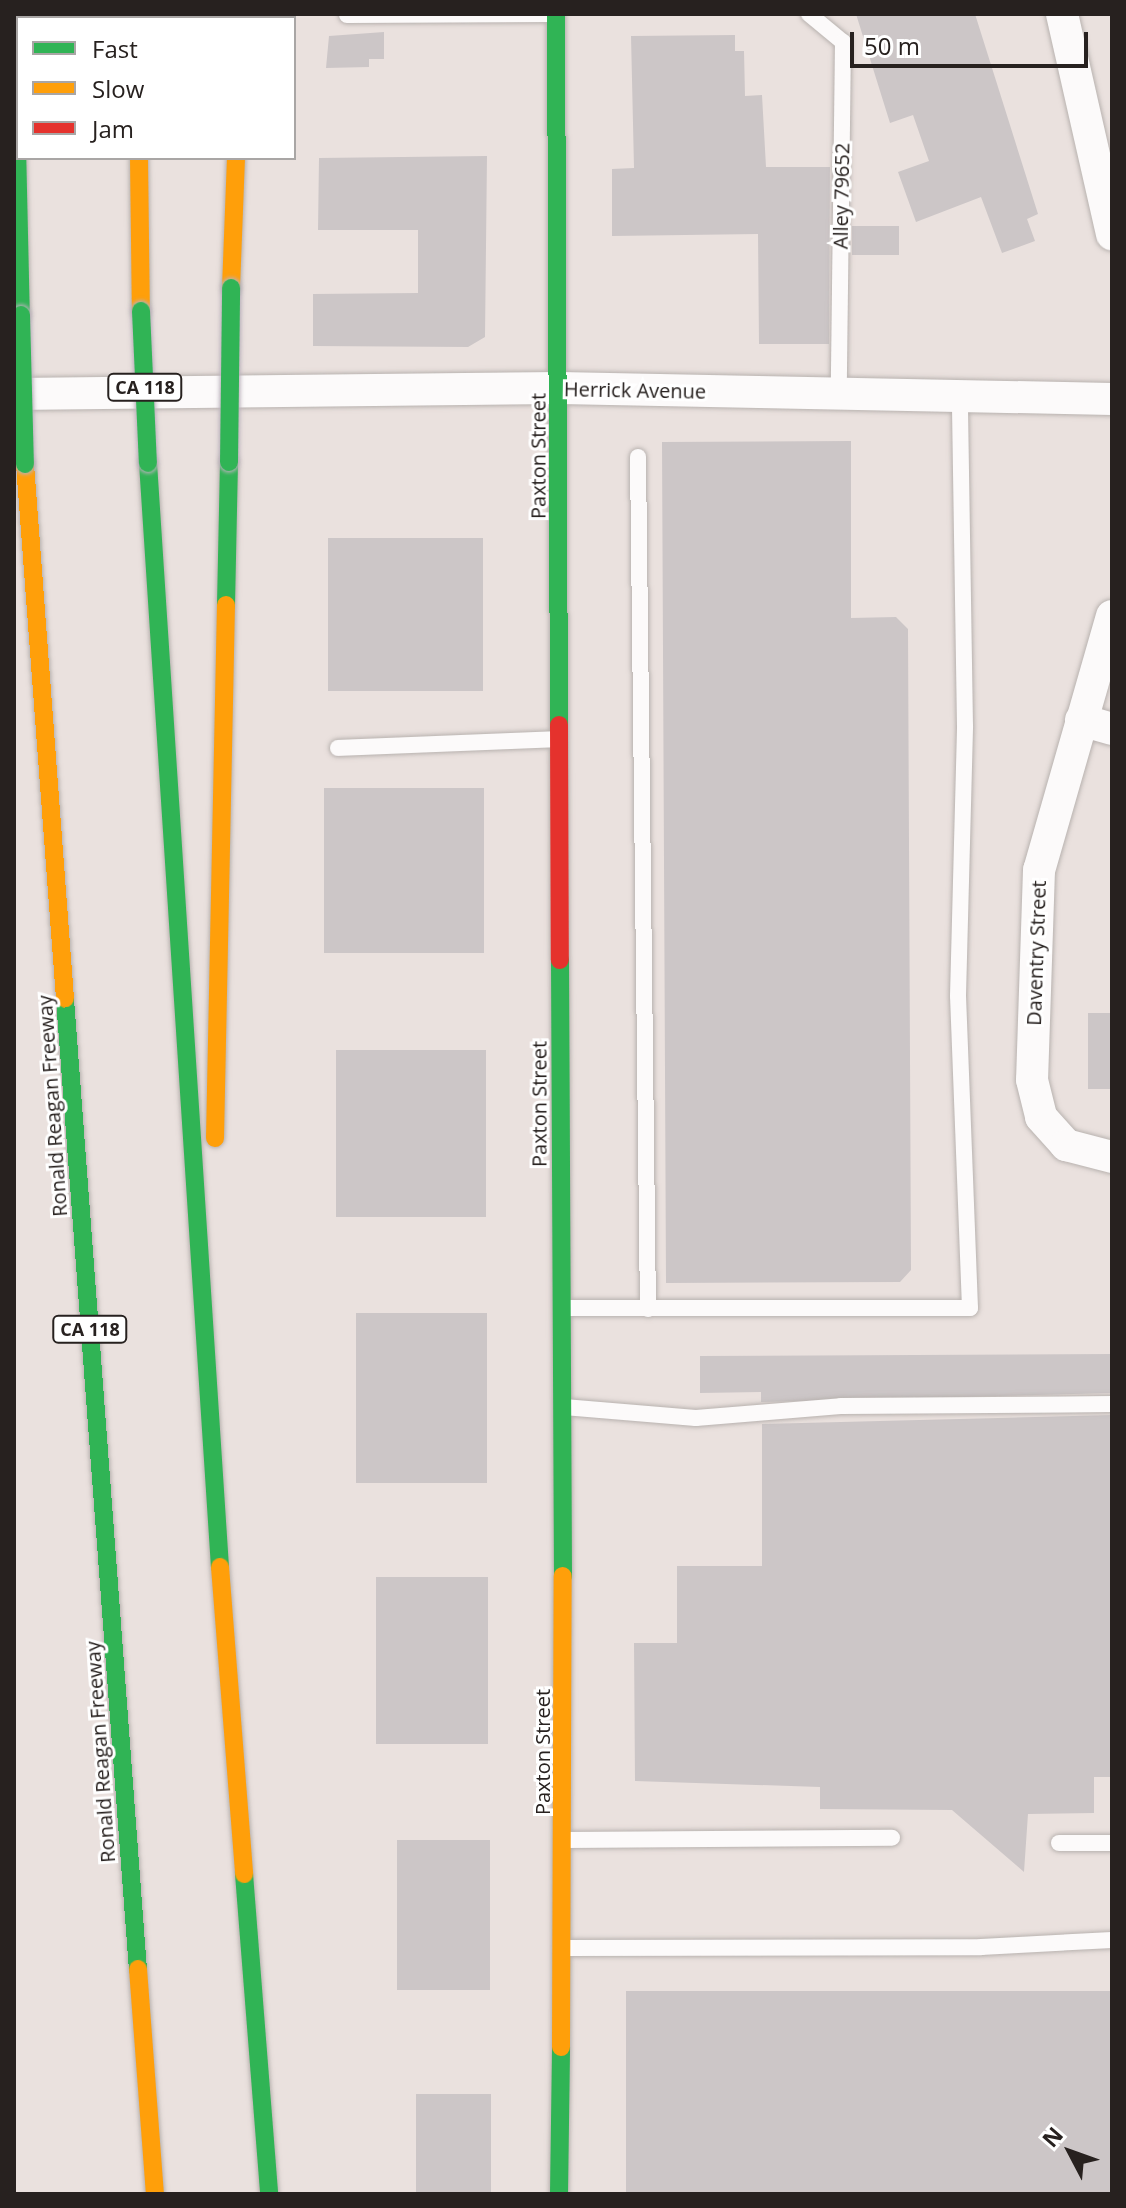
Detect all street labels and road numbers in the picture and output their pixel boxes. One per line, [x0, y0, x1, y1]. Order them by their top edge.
street label: Alley 79652 [828, 143, 854, 249]
road number: CA 118 [107, 373, 183, 401]
street label: Herrick Avenue [564, 377, 706, 403]
street label: Paxton Street [526, 393, 550, 519]
street label: Daventry Street [1021, 880, 1051, 1026]
street label: Ronald Reagan Freeway [32, 994, 72, 1218]
street label: Paxton Street [527, 1041, 551, 1167]
road number: CA 118 [52, 1315, 128, 1343]
street label: Ronald Reagan Freeway [80, 1640, 120, 1864]
street label: Paxton Street [530, 1689, 554, 1815]

